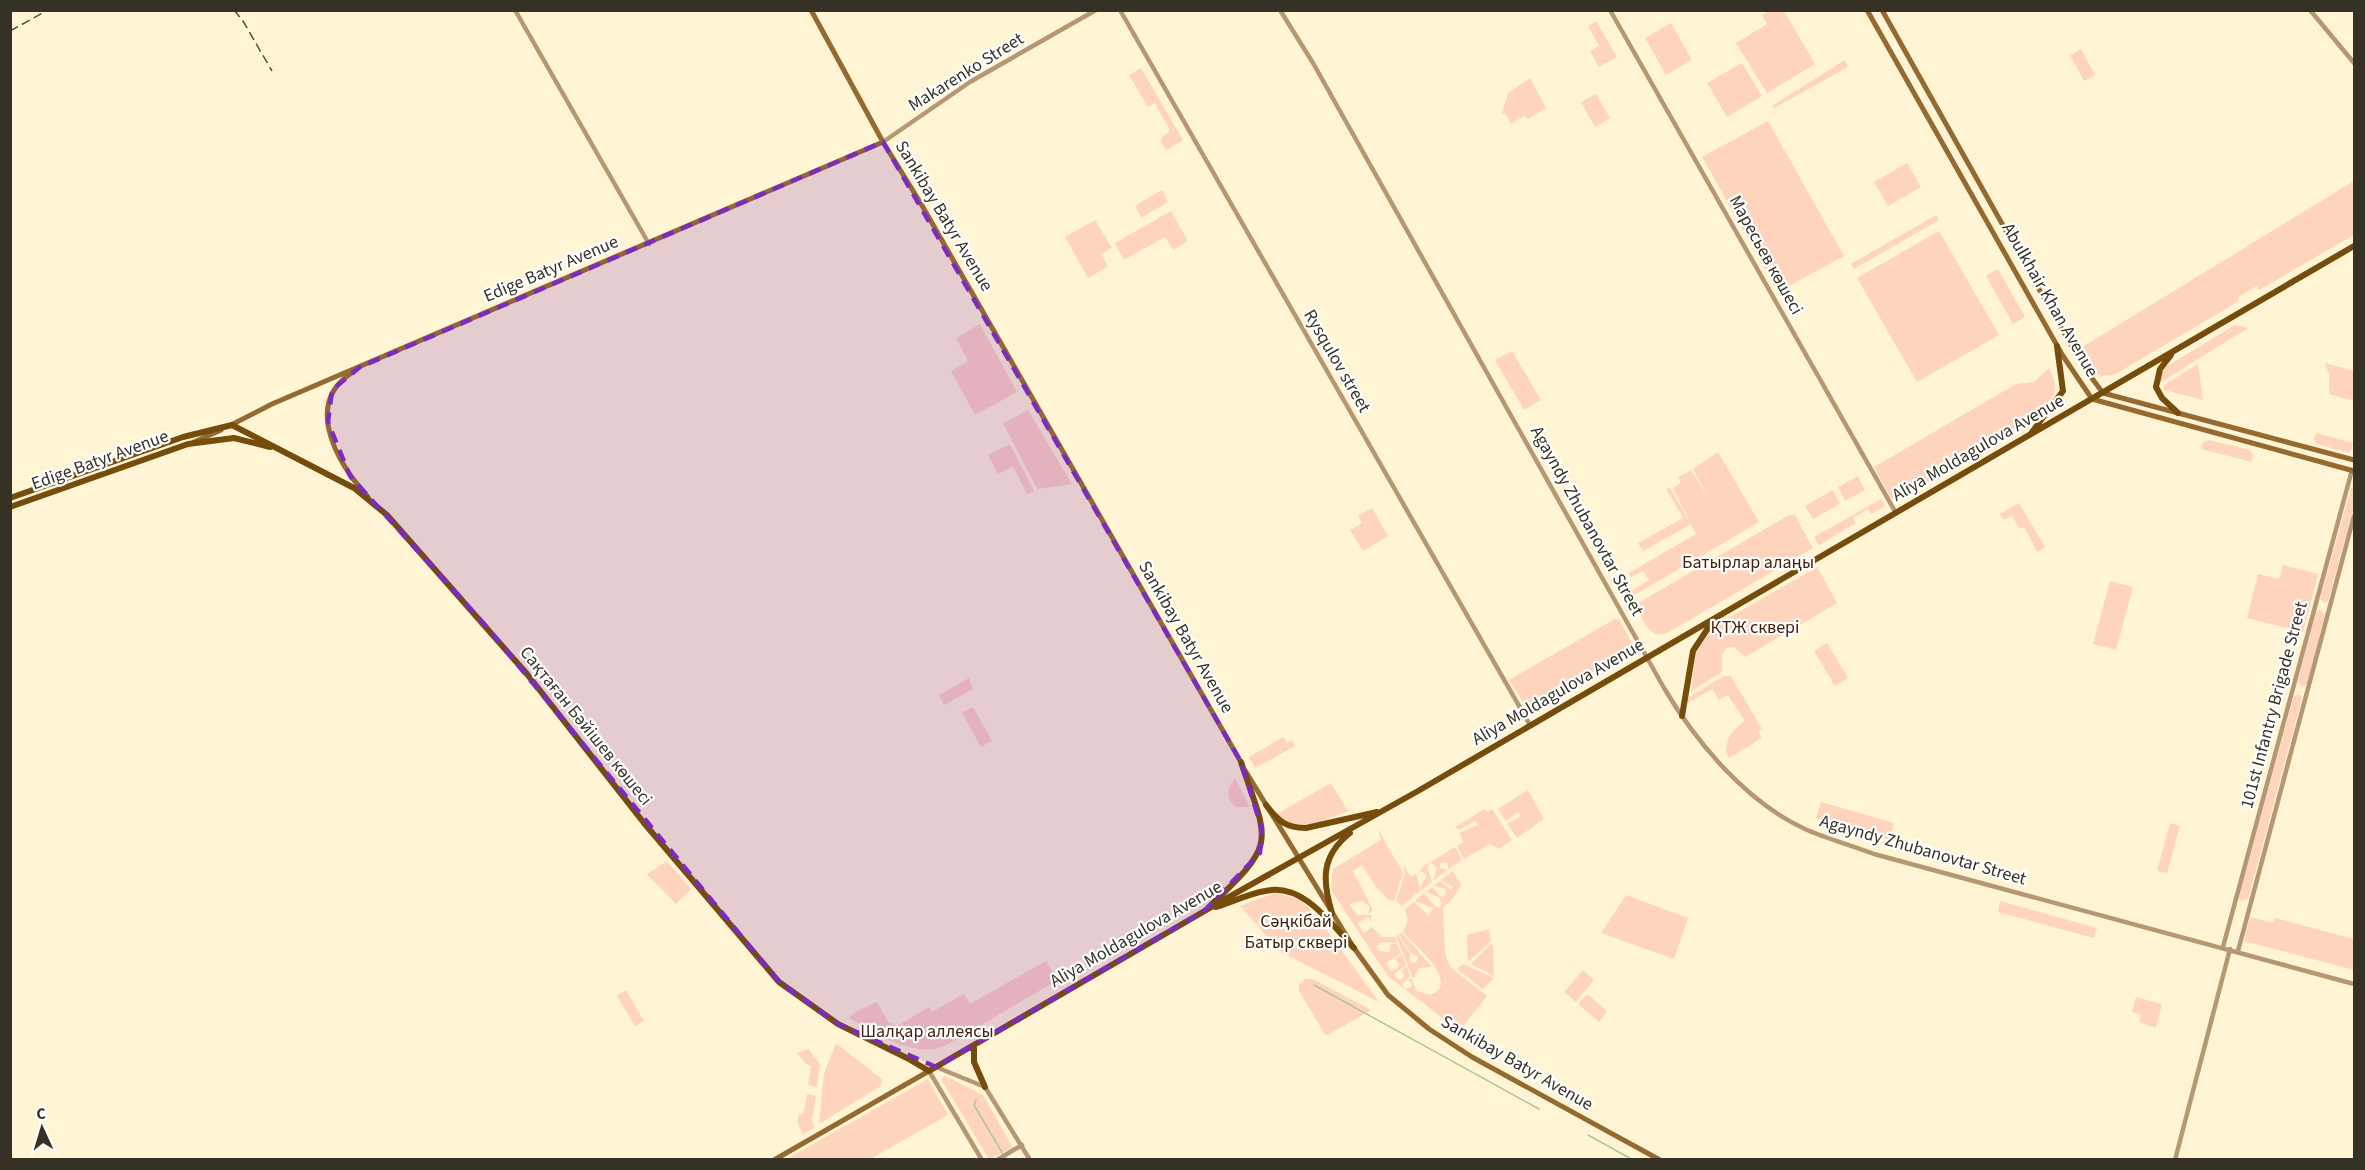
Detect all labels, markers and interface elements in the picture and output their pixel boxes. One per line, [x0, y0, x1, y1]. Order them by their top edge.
street label: Makarenko Street [903, 26, 1029, 118]
street label: Sankibay Batyr Avenue [889, 136, 999, 296]
street label: Маресьев көшесі [1723, 191, 1809, 319]
street label: Abulkhair Khan Avenue [1996, 218, 2104, 382]
street label: Edige Batyr Avenue [480, 229, 622, 309]
street label: Rysqulov street [1297, 305, 1377, 417]
street label: Aliya Moldagulova Avenue [1887, 388, 2069, 508]
street label: Agayndy Zhubanovtar Street [1524, 422, 1650, 620]
street label: Edige Batyr Avenue [28, 424, 172, 496]
park label: Батырлар алаңы [1682, 550, 1814, 575]
street label: Sankibay Batyr Avenue [1132, 556, 1240, 718]
street label: 101st Infantry Brigade Street [2234, 599, 2314, 811]
park label: ҚТЖ сквері [1710, 615, 1800, 640]
street label: Aliya Moldagulova Avenue [1467, 632, 1649, 752]
street label: Сақтаған Бәйішев көшесі [514, 641, 658, 811]
street label: Agayndy Zhubanovtar Street [1817, 809, 2029, 891]
street label: Aliya Moldagulova Avenue [1045, 874, 1227, 994]
park label: Сәңкібай Батыр сквері [1245, 909, 1347, 955]
street label: Sankibay Batyr Avenue [1436, 1009, 1598, 1117]
park label: Шалқар аллеясы [860, 1019, 994, 1044]
north arrow [12, 1098, 72, 1158]
text: С [36, 1103, 46, 1125]

